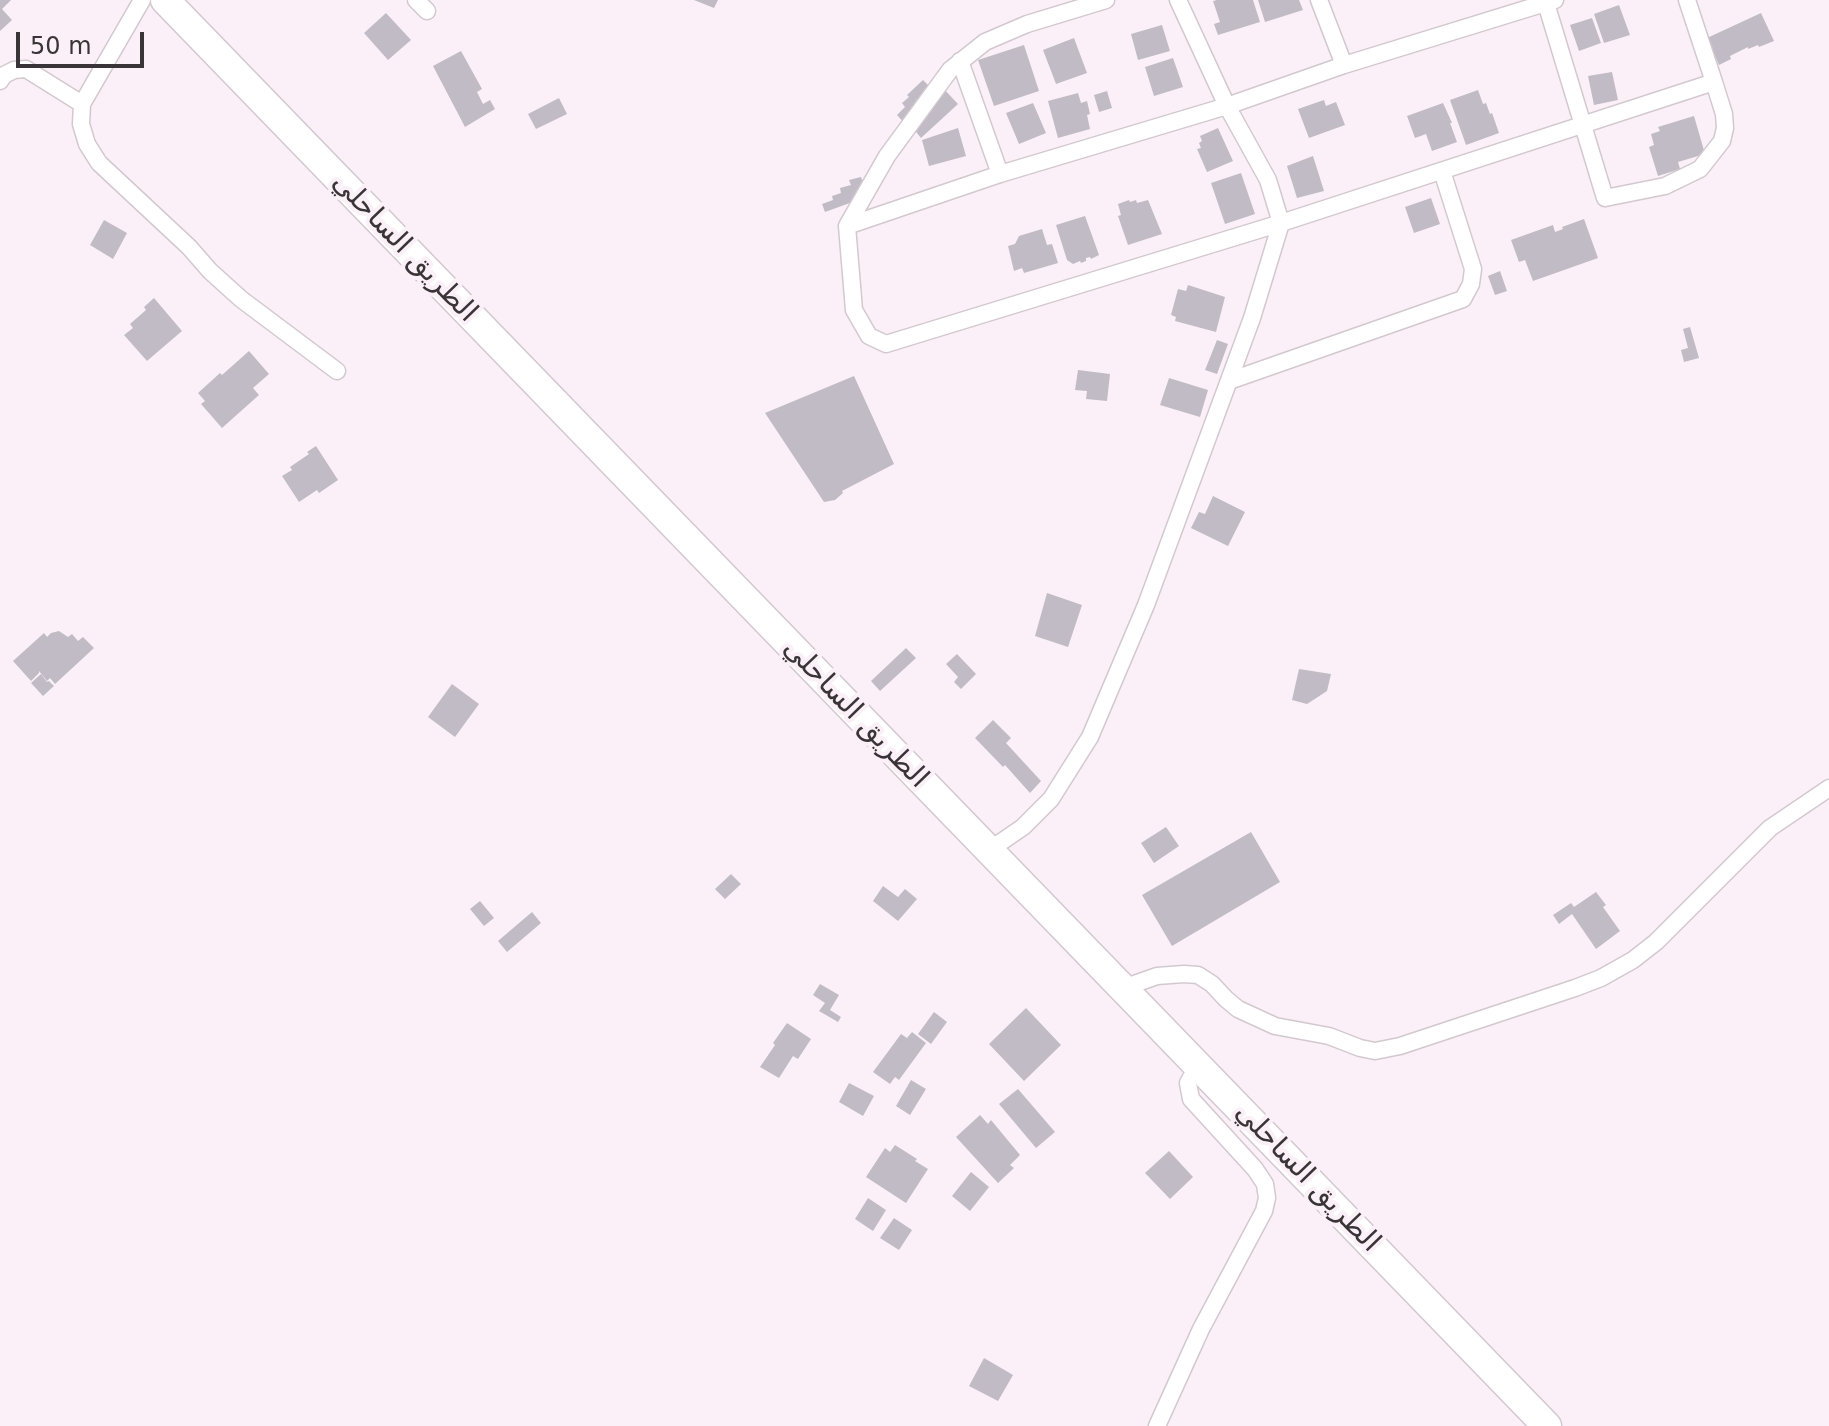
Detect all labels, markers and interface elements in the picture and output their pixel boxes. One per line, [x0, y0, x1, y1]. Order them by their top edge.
scale bar [20, 16, 148, 66]
text: 50 m [30, 32, 92, 60]
street label: الطريق الساحلي [324, 166, 484, 330]
street label: الطريق الساحلي [775, 632, 935, 796]
street label: الطريق الساحلي [1227, 1096, 1387, 1260]

